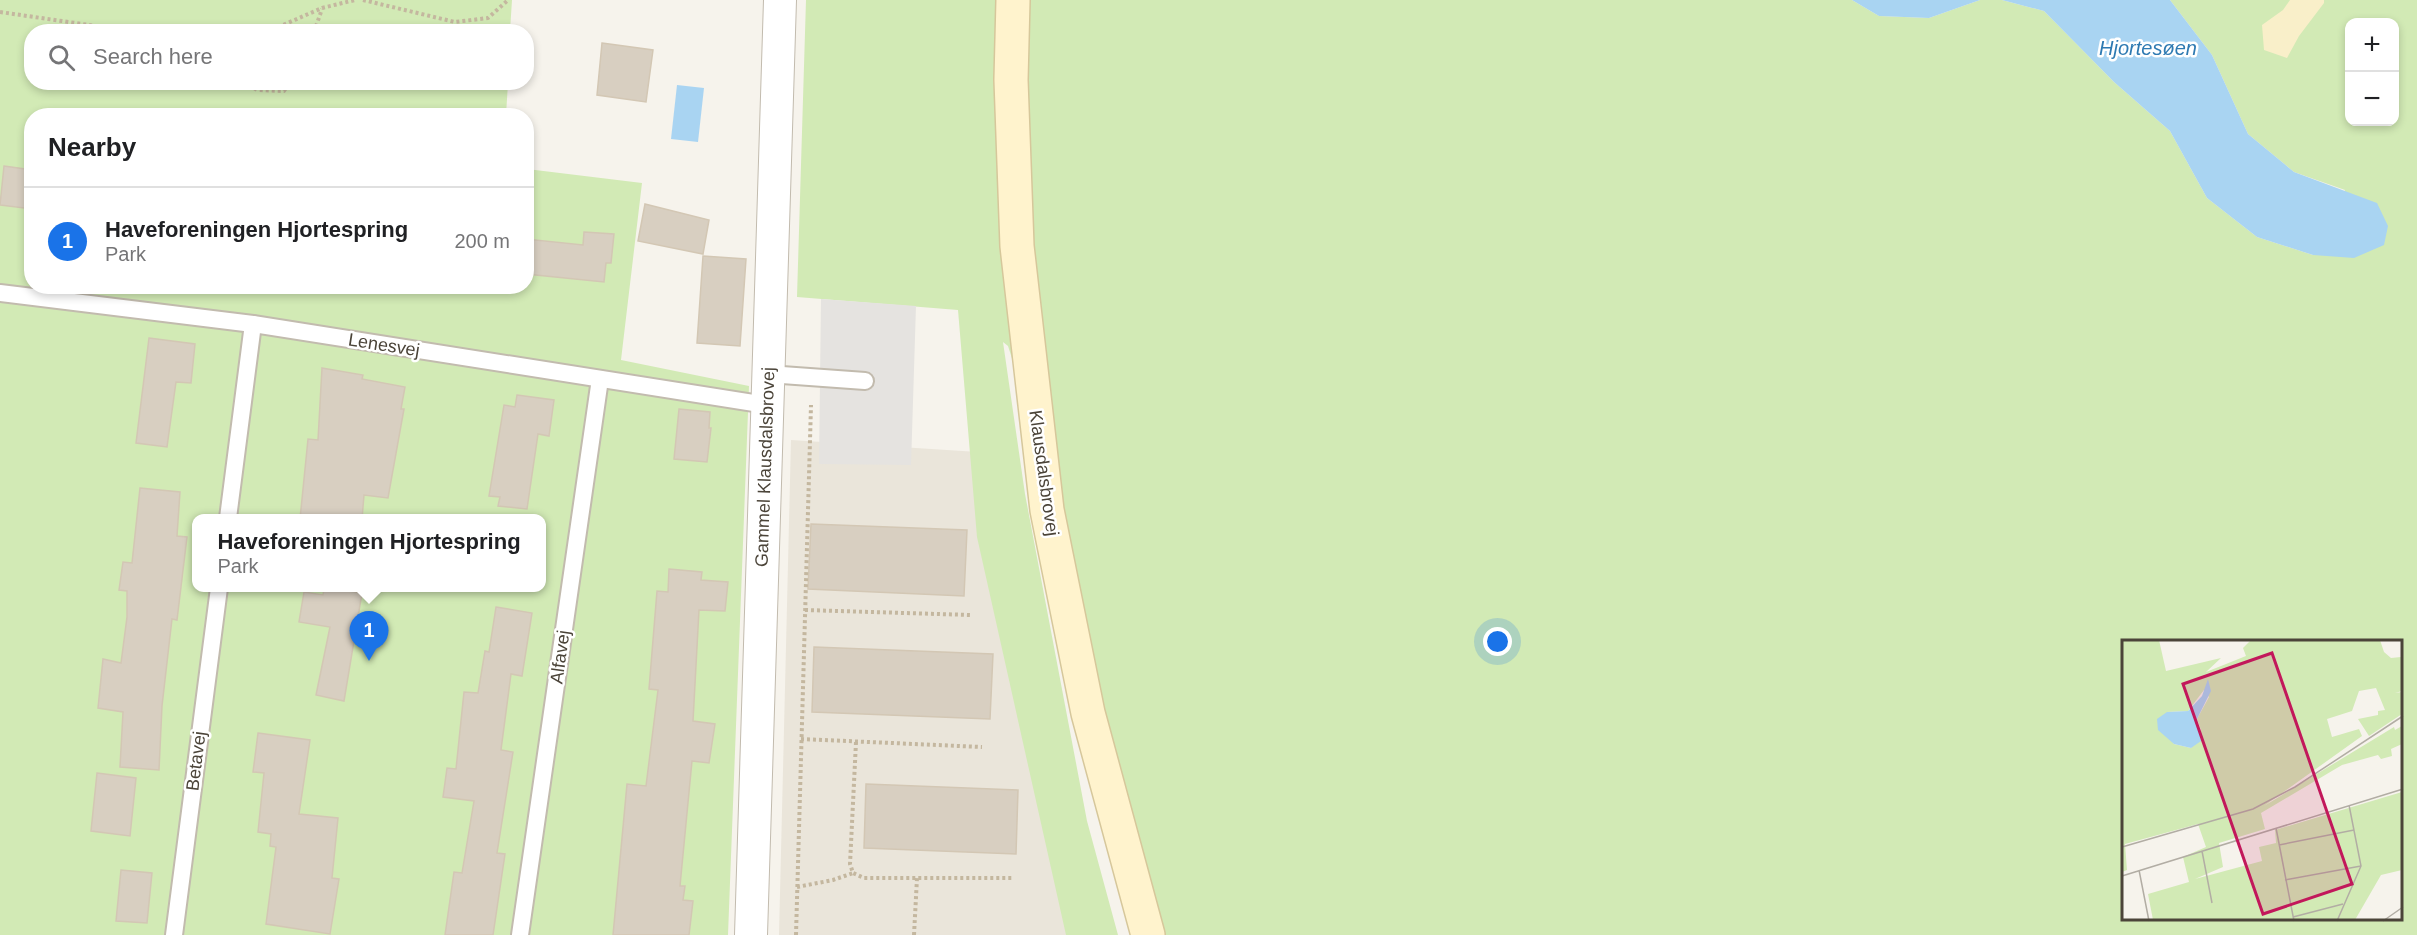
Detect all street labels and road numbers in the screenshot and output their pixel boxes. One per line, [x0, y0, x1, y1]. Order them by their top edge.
street label: Lenesvej [347, 329, 421, 361]
street label: Gammel Klausdalsbrovej [752, 367, 778, 567]
street label: Klausdalsbrovej [1025, 409, 1063, 537]
street label: Alfavej [546, 629, 574, 685]
street label: Betavej [182, 730, 210, 792]

